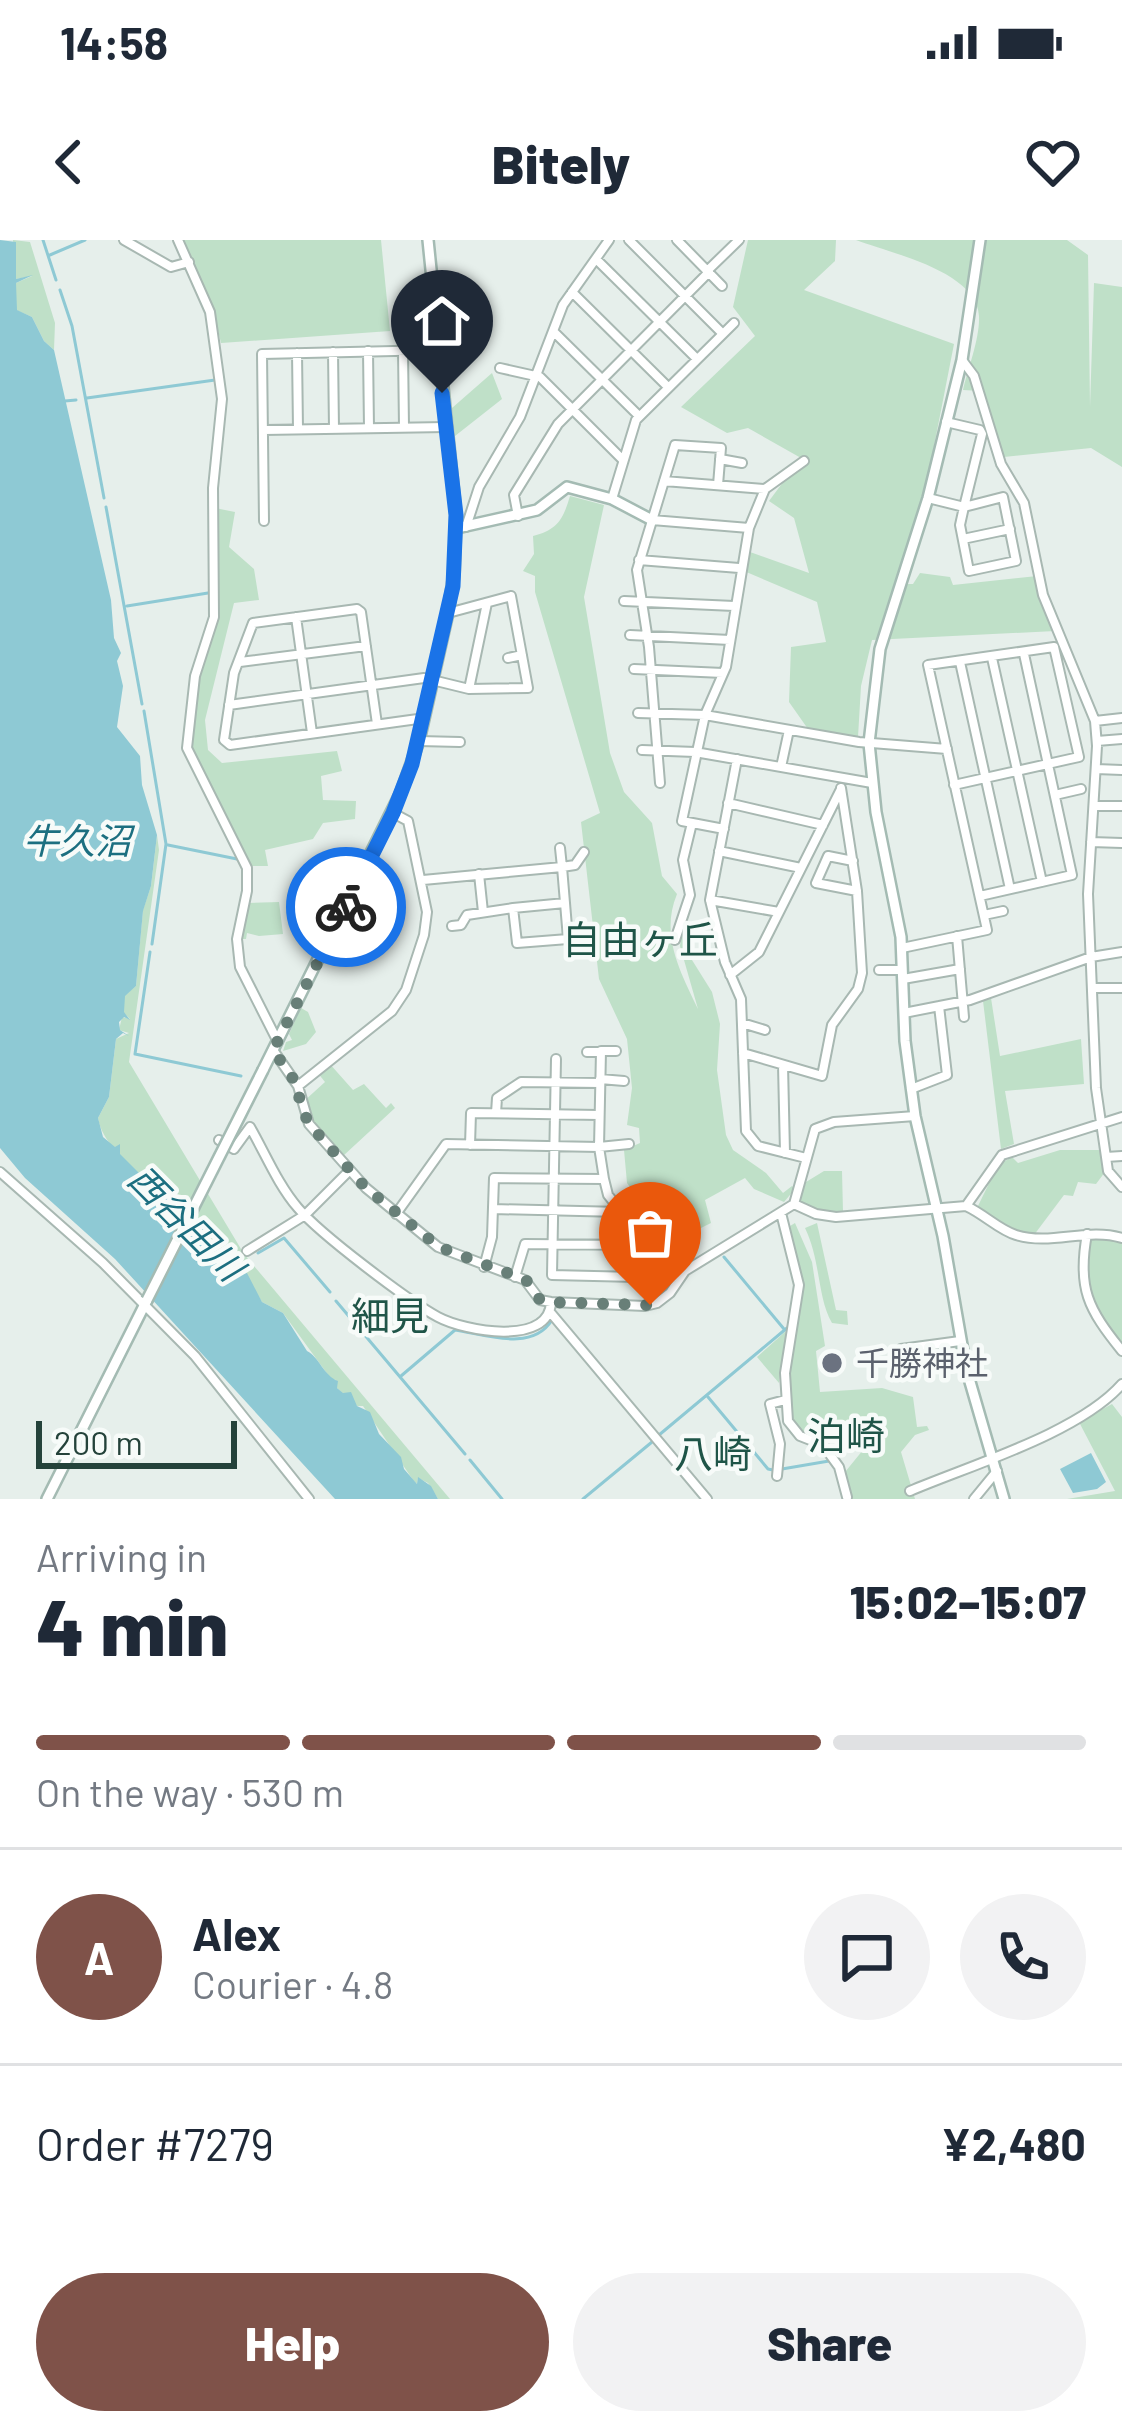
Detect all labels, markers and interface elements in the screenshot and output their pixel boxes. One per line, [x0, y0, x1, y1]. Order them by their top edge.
text: 14:58 [60, 15, 168, 69]
icon: back [36, 129, 102, 195]
icon: heart [1020, 129, 1086, 195]
text: Bitely [492, 130, 630, 195]
pin [391, 270, 493, 393]
icon: home [409, 288, 475, 354]
water label: 牛久沼 [23, 818, 136, 861]
courier [286, 847, 406, 967]
icon: bike [313, 874, 379, 940]
district label: 自由ヶ丘 [562, 915, 718, 962]
water label: 西谷田川 [121, 1156, 256, 1291]
pin [599, 1182, 701, 1305]
icon: bag [617, 1200, 683, 1266]
district label: 細見 [351, 1291, 429, 1338]
place label: 千勝神社 [856, 1342, 988, 1382]
marker: 千勝神社 [819, 1350, 845, 1376]
district label: 泊崎 [807, 1411, 885, 1458]
scale bar [36, 1415, 237, 1468]
text: 200 m [54, 1422, 143, 1462]
district label: 八崎 [674, 1429, 752, 1476]
text: Arriving in [36, 1533, 207, 1580]
text: 15:02–15:07 [850, 1574, 1086, 1628]
text: 4 min [36, 1578, 229, 1672]
text: On the way · 530 m [36, 1768, 344, 1815]
button: chat [804, 1894, 930, 2020]
button: phone [960, 1894, 1086, 2020]
text: Alex [192, 1906, 281, 1960]
text: A [84, 1930, 114, 1984]
text: Courier · 4.8 [192, 1960, 393, 2007]
text: Order #7279 [36, 2116, 274, 2170]
text: ¥2,480 [941, 2116, 1086, 2170]
button: Help [36, 2273, 549, 2411]
button: Share [573, 2273, 1086, 2411]

